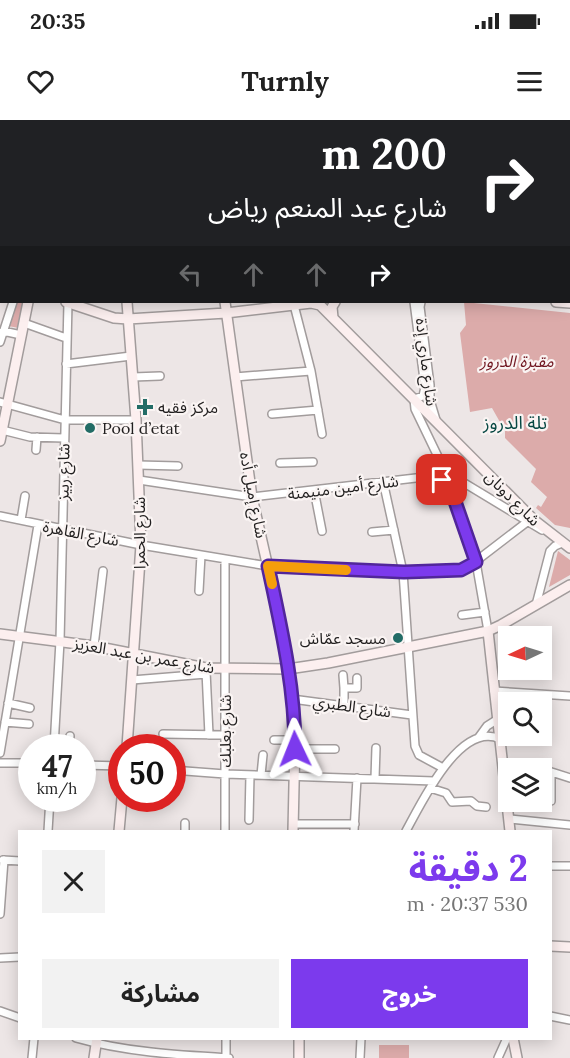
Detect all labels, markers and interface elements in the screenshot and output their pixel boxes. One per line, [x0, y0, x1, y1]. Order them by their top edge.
text: 20:35 [30, 7, 85, 35]
text: Turnly [241, 64, 329, 98]
icon: heart [24, 65, 57, 98]
icon: menu [513, 65, 546, 98]
text: 200 m [322, 127, 447, 181]
icon: right [468, 144, 546, 222]
text: شارع عبد المنعم رياض [208, 190, 447, 224]
icon: left [174, 258, 207, 291]
icon: ahead [237, 258, 270, 291]
icon: ahead [300, 258, 333, 291]
icon: right [363, 258, 396, 291]
street label: شارع ماري إدة [409, 317, 442, 408]
park label: مقبرة الدروز [478, 351, 554, 371]
place label: مركز فقيه [158, 397, 218, 417]
marker: مركز فقيه [136, 398, 154, 416]
district label: تلة الدروز [482, 411, 547, 434]
place label: Pool d’etat [102, 418, 181, 438]
marker: Pool d’etat [83, 421, 97, 435]
street label: شارع ربيز [52, 443, 76, 502]
street label: شارع إميل أده [233, 450, 272, 540]
pin [416, 454, 467, 505]
icon: arrive [425, 463, 458, 496]
street label: شارع دونان [479, 466, 545, 532]
street label: شارع أمين منيمنة [286, 470, 400, 507]
street label: شارع الحمرا [129, 497, 152, 569]
street label: شارع القاهرة [41, 516, 121, 553]
north arrow [498, 626, 552, 680]
map controls [498, 626, 552, 812]
place label: مسجد عمّاش [300, 628, 386, 648]
marker: مسجد عمّاش [391, 631, 405, 645]
street label: شارع عمر بن عبد العزيز [70, 633, 216, 680]
street label: شارع الطبري [311, 691, 392, 724]
button: search [498, 692, 552, 746]
street label: شارع بعلبك [215, 694, 238, 768]
position arrow [263, 717, 327, 781]
speed limit sign: 50 [108, 734, 186, 812]
text: 47 [42, 747, 72, 785]
button: layers [498, 758, 552, 812]
text: km/h [37, 779, 77, 798]
text: 2 دقيقة [409, 845, 528, 891]
button: close [42, 850, 105, 913]
text: 530 m · 20:37 [407, 891, 528, 916]
button: مشاركة [42, 959, 279, 1028]
button: خروج [291, 959, 528, 1028]

